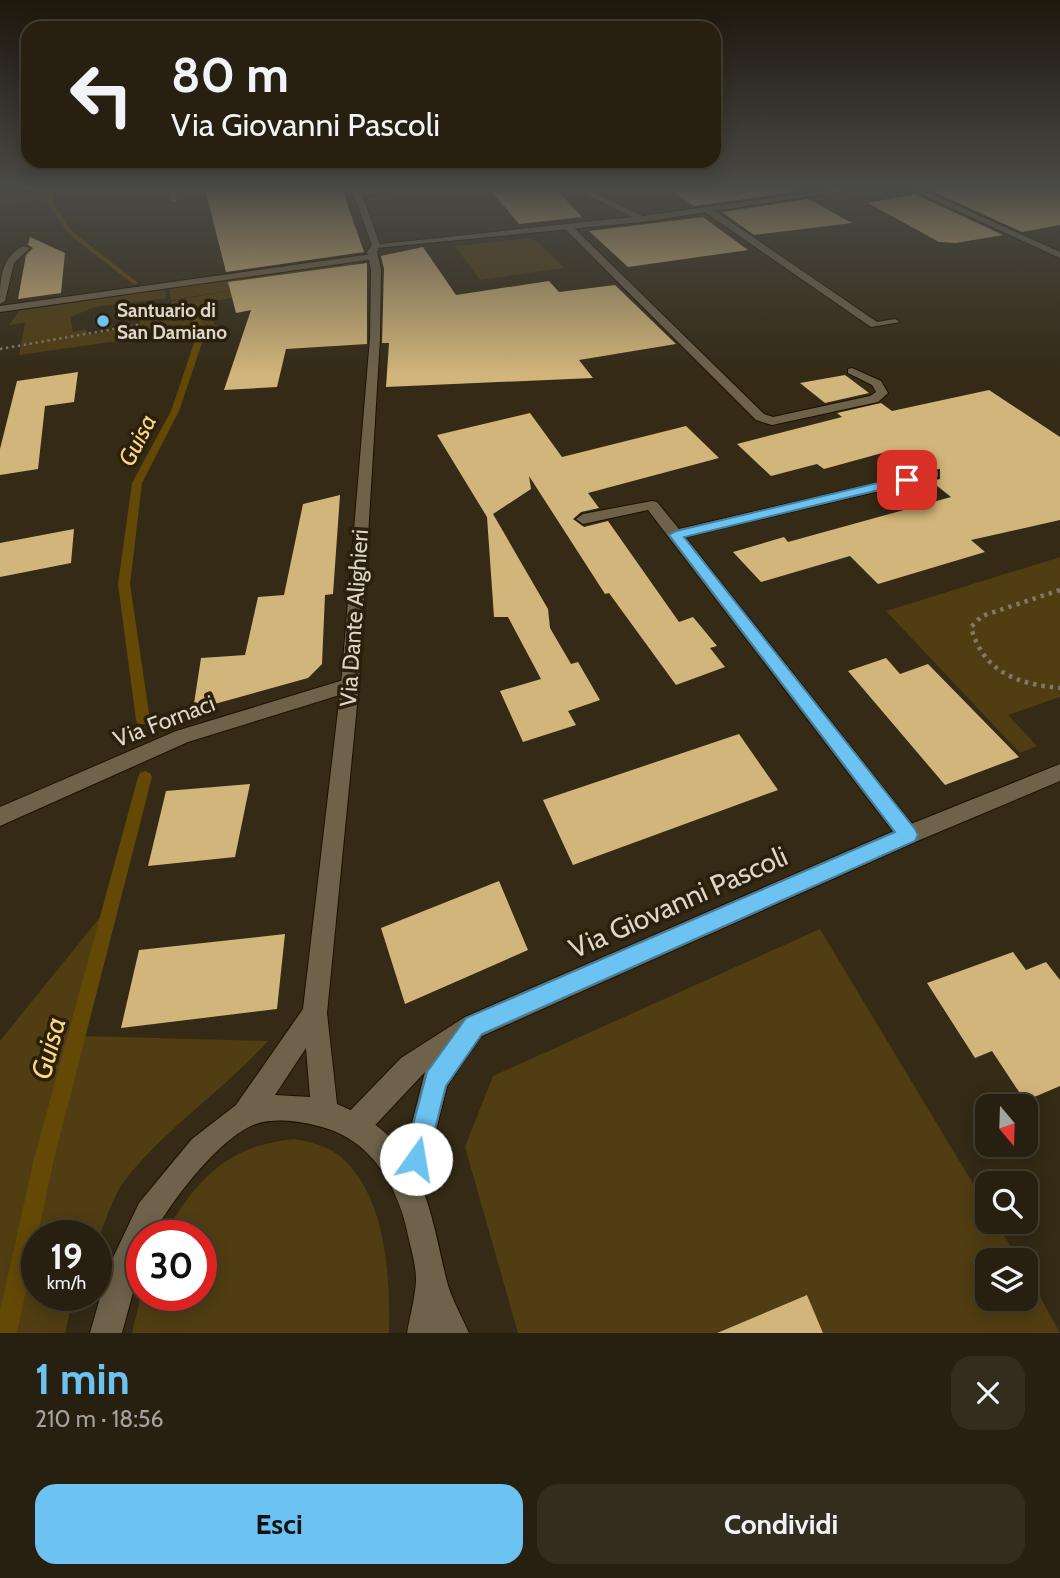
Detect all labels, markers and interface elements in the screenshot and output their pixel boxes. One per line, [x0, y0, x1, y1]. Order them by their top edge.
text: 80 m [171, 45, 289, 104]
icon: left [56, 49, 147, 140]
text: Via Giovanni Pascoli [171, 105, 440, 144]
place label: Santuario di San Damiano [117, 299, 227, 344]
marker: Santuario di San Damiano [95, 313, 111, 329]
water label: Guisa [112, 409, 162, 471]
pin [877, 450, 937, 510]
icon: arrive [888, 461, 926, 499]
street label: Via Dante Alighieri [334, 528, 374, 708]
street label: Via Fornaci [109, 689, 219, 753]
street label: Via Giovanni Pascoli [564, 839, 792, 965]
water label: Guisa [23, 1013, 73, 1083]
north arrow [975, 1094, 1038, 1157]
map controls [975, 1094, 1038, 1311]
position arrow [379, 1122, 453, 1196]
button: search [975, 1171, 1038, 1234]
speed limit sign: 30 [126, 1220, 217, 1311]
text: 19 [50, 1235, 83, 1278]
button: layers [975, 1248, 1038, 1311]
text: km/h [47, 1272, 86, 1294]
text: 1 min [35, 1353, 130, 1405]
button: close [951, 1356, 1025, 1430]
text: 210 m · 18:56 [35, 1405, 164, 1433]
button: Esci [35, 1484, 523, 1564]
button: Condividi [537, 1484, 1025, 1564]

